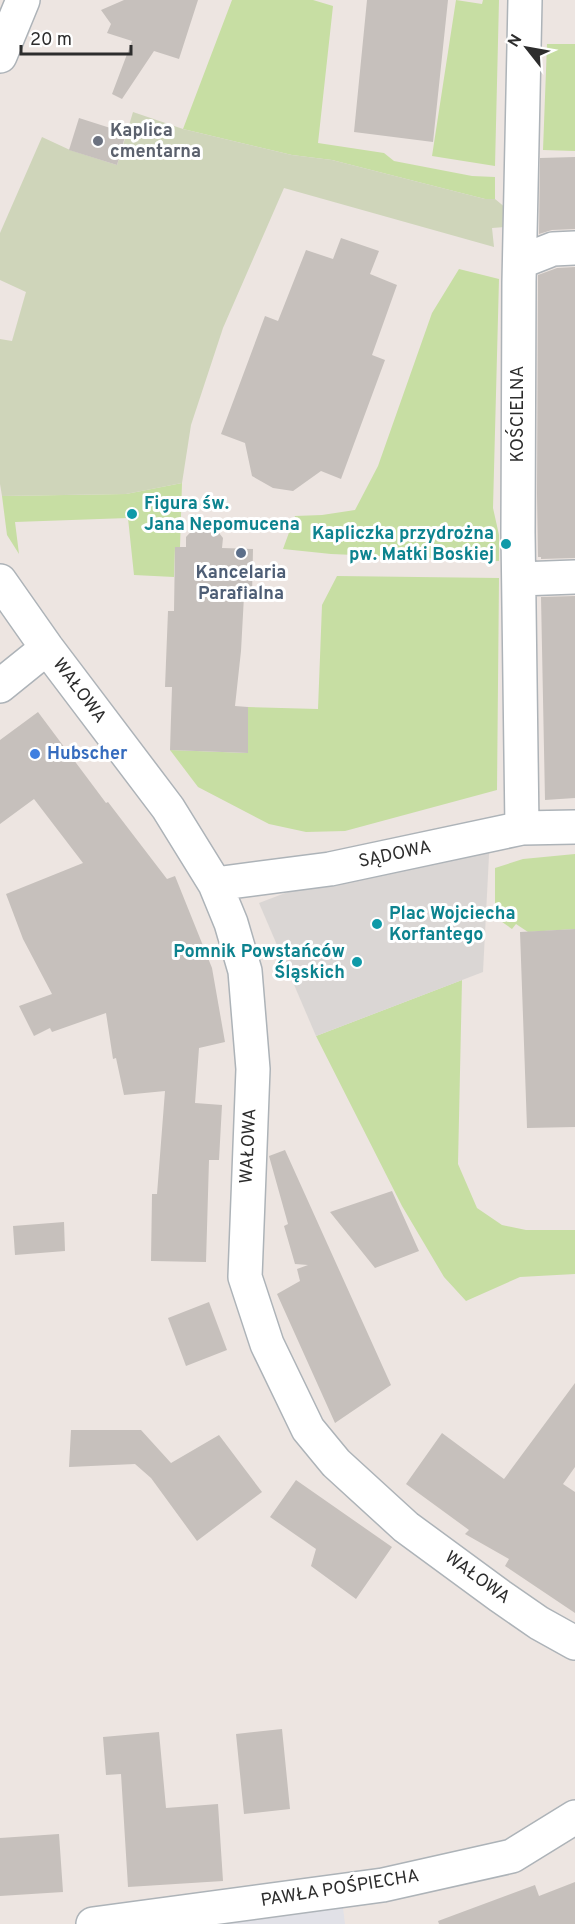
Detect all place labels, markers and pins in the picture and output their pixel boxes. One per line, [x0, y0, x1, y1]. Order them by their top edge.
place label: Kaplica cmentarna [110, 120, 201, 164]
marker: Kaplica cmentarna [91, 134, 105, 148]
place label: Figura św. Jana Nepomucena [144, 493, 300, 537]
marker: Figura św. Jana Nepomucena [125, 507, 139, 521]
place label: Kapliczka przydrożna pw. Matki Boskiej [312, 523, 494, 567]
marker: Kapliczka przydrożna pw. Matki Boskiej [499, 537, 513, 551]
marker: Kancelaria Parafialna [234, 546, 248, 560]
place label: Kancelaria Parafialna [196, 562, 286, 606]
place label: Hubscher [47, 743, 128, 766]
marker: Hubscher [28, 747, 42, 761]
place label: Plac Wojciecha Korfantego [389, 903, 516, 947]
marker: Plac Wojciecha Korfantego [370, 917, 384, 931]
place label: Pomnik Powstańców Śląskich [173, 941, 345, 985]
marker: Pomnik Powstańców Śląskich [350, 955, 364, 969]

